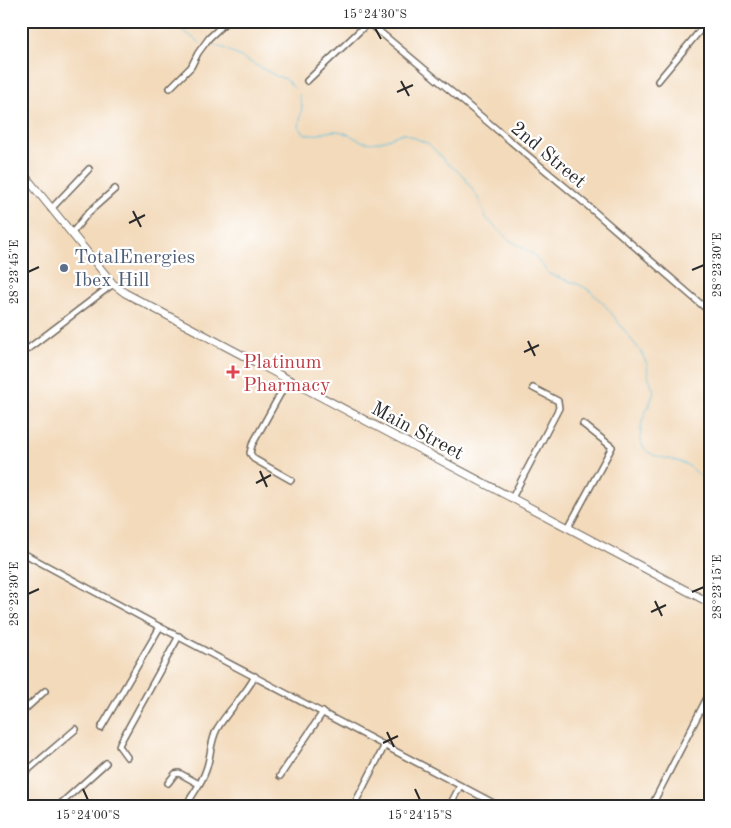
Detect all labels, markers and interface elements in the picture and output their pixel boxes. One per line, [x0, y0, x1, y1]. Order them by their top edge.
text: 15°24'30"S [343, 8, 407, 21]
street label: 2nd Street [506, 118, 589, 193]
text: 28°23'30"E [712, 233, 724, 297]
text: 28°23'45"E [8, 240, 21, 304]
place label: TotalEnergies Ibex Hill [74, 248, 195, 291]
marker: TotalEnergies Ibex Hill [58, 262, 70, 274]
place label: Platinum Pharmacy [243, 353, 331, 396]
marker: Platinum Pharmacy [227, 366, 239, 378]
street label: Main Street [368, 399, 467, 464]
text: 28°23'15"E [711, 555, 724, 619]
text: 28°23'30"E [9, 562, 21, 626]
text: 15°24'00"S [56, 809, 120, 822]
text: 15°24'15"S [388, 809, 452, 822]

